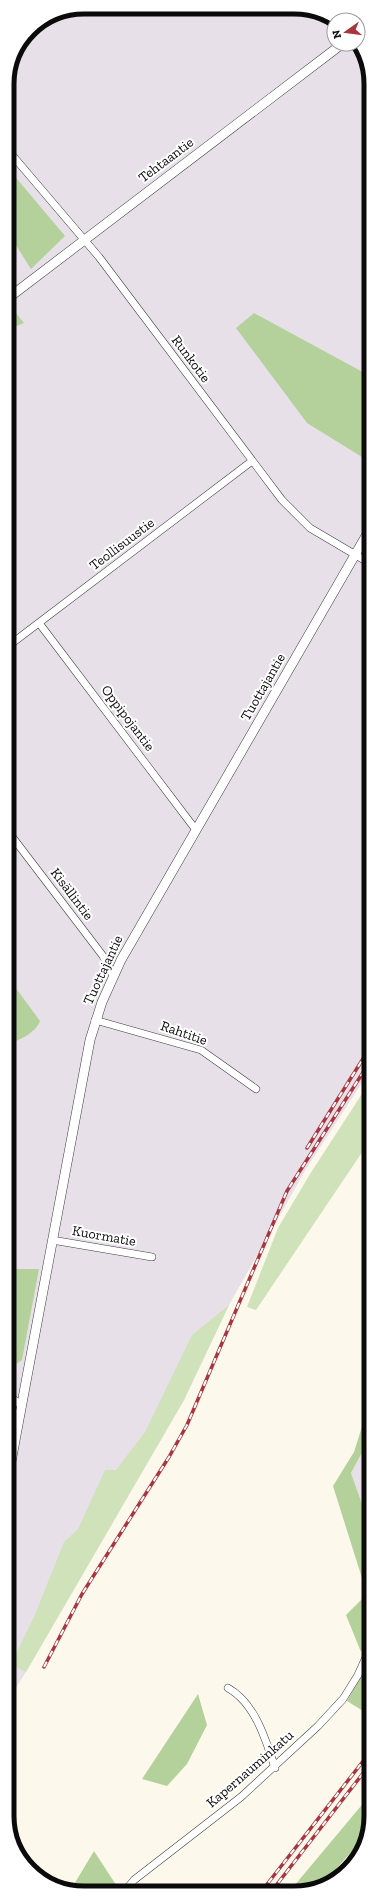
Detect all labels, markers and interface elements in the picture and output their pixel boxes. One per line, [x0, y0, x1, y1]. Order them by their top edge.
north arrow [326, 12, 366, 52]
text: N [329, 28, 344, 40]
street label: Tehtaantie [135, 134, 197, 186]
street label: Runkotie [168, 332, 214, 386]
street label: Teollisuustie [86, 514, 158, 574]
street label: Tuottajantie [237, 650, 289, 724]
street label: Oppipojantie [98, 682, 159, 755]
street label: Kisällintie [47, 865, 97, 924]
street label: Tuottajantie [79, 932, 127, 1008]
street label: Rahtitie [159, 1017, 210, 1049]
street label: Kuormatie [71, 1222, 138, 1250]
street label: Kapernauminkatu [203, 1727, 297, 1811]

